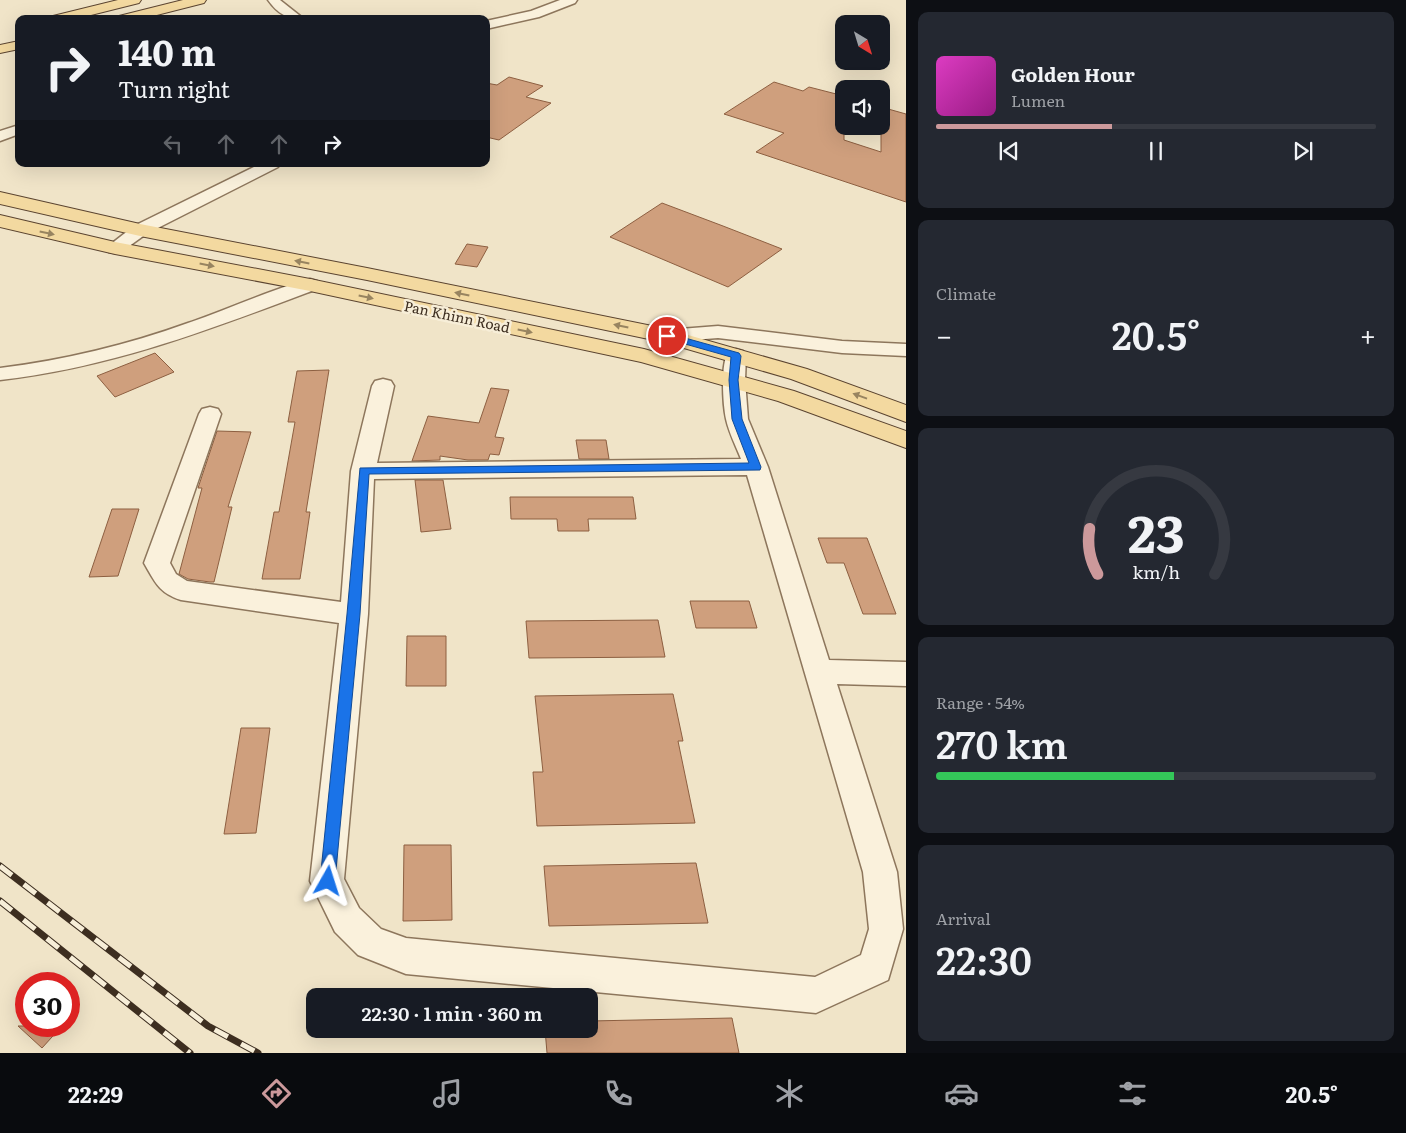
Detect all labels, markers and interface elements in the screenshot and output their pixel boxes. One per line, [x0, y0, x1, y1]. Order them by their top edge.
north arrow [835, 15, 890, 70]
map controls [835, 15, 890, 135]
text: 140 m [118, 25, 216, 77]
icon: right [35, 35, 100, 100]
text: Golden Hour [1011, 60, 1135, 88]
text: Turn right [118, 72, 230, 105]
button: sound [835, 80, 890, 135]
text: Lumen [1011, 88, 1065, 112]
icon: left [159, 130, 187, 158]
icon: ahead [212, 130, 240, 158]
icon: ahead [265, 130, 293, 158]
icon: right [318, 130, 346, 158]
icon: previous [995, 137, 1023, 165]
icon: pause [1142, 137, 1170, 165]
icon: next [1289, 137, 1317, 165]
one-way arrow [40, 229, 55, 237]
one-way arrow [294, 257, 310, 265]
one-way arrow [199, 262, 215, 270]
text: Climate [936, 281, 996, 305]
one-way arrow [453, 289, 469, 297]
one-way arrow [358, 293, 373, 301]
street label: Pan Khinn Road [403, 295, 512, 337]
text: 20.5° [1112, 305, 1200, 362]
text: − [936, 313, 952, 355]
text: + [1360, 313, 1376, 355]
pin [646, 315, 688, 357]
one-way arrow [613, 322, 628, 330]
icon: arrive [653, 322, 681, 350]
one-way arrow [517, 327, 532, 335]
one-way arrow [853, 392, 868, 399]
text: 23 [1128, 491, 1184, 569]
text: km/h [1132, 558, 1180, 585]
text: Range · 54% [936, 690, 1025, 714]
text: 270 km [936, 714, 1068, 771]
position arrow [301, 854, 353, 906]
text: Arrival [936, 906, 991, 930]
text: 22:30 [936, 930, 1032, 987]
speed limit sign: 30 [15, 972, 80, 1037]
text: 22:30 · 1 min · 360 m [362, 999, 542, 1027]
icon: directions [259, 1076, 294, 1111]
icon: music [430, 1076, 465, 1111]
icon: phone [601, 1076, 636, 1111]
icon: climate [772, 1076, 807, 1111]
icon: car [944, 1076, 979, 1111]
icon: filters [1115, 1076, 1150, 1111]
text: 22:29 [68, 1077, 123, 1110]
text: 20.5° [1286, 1077, 1338, 1110]

